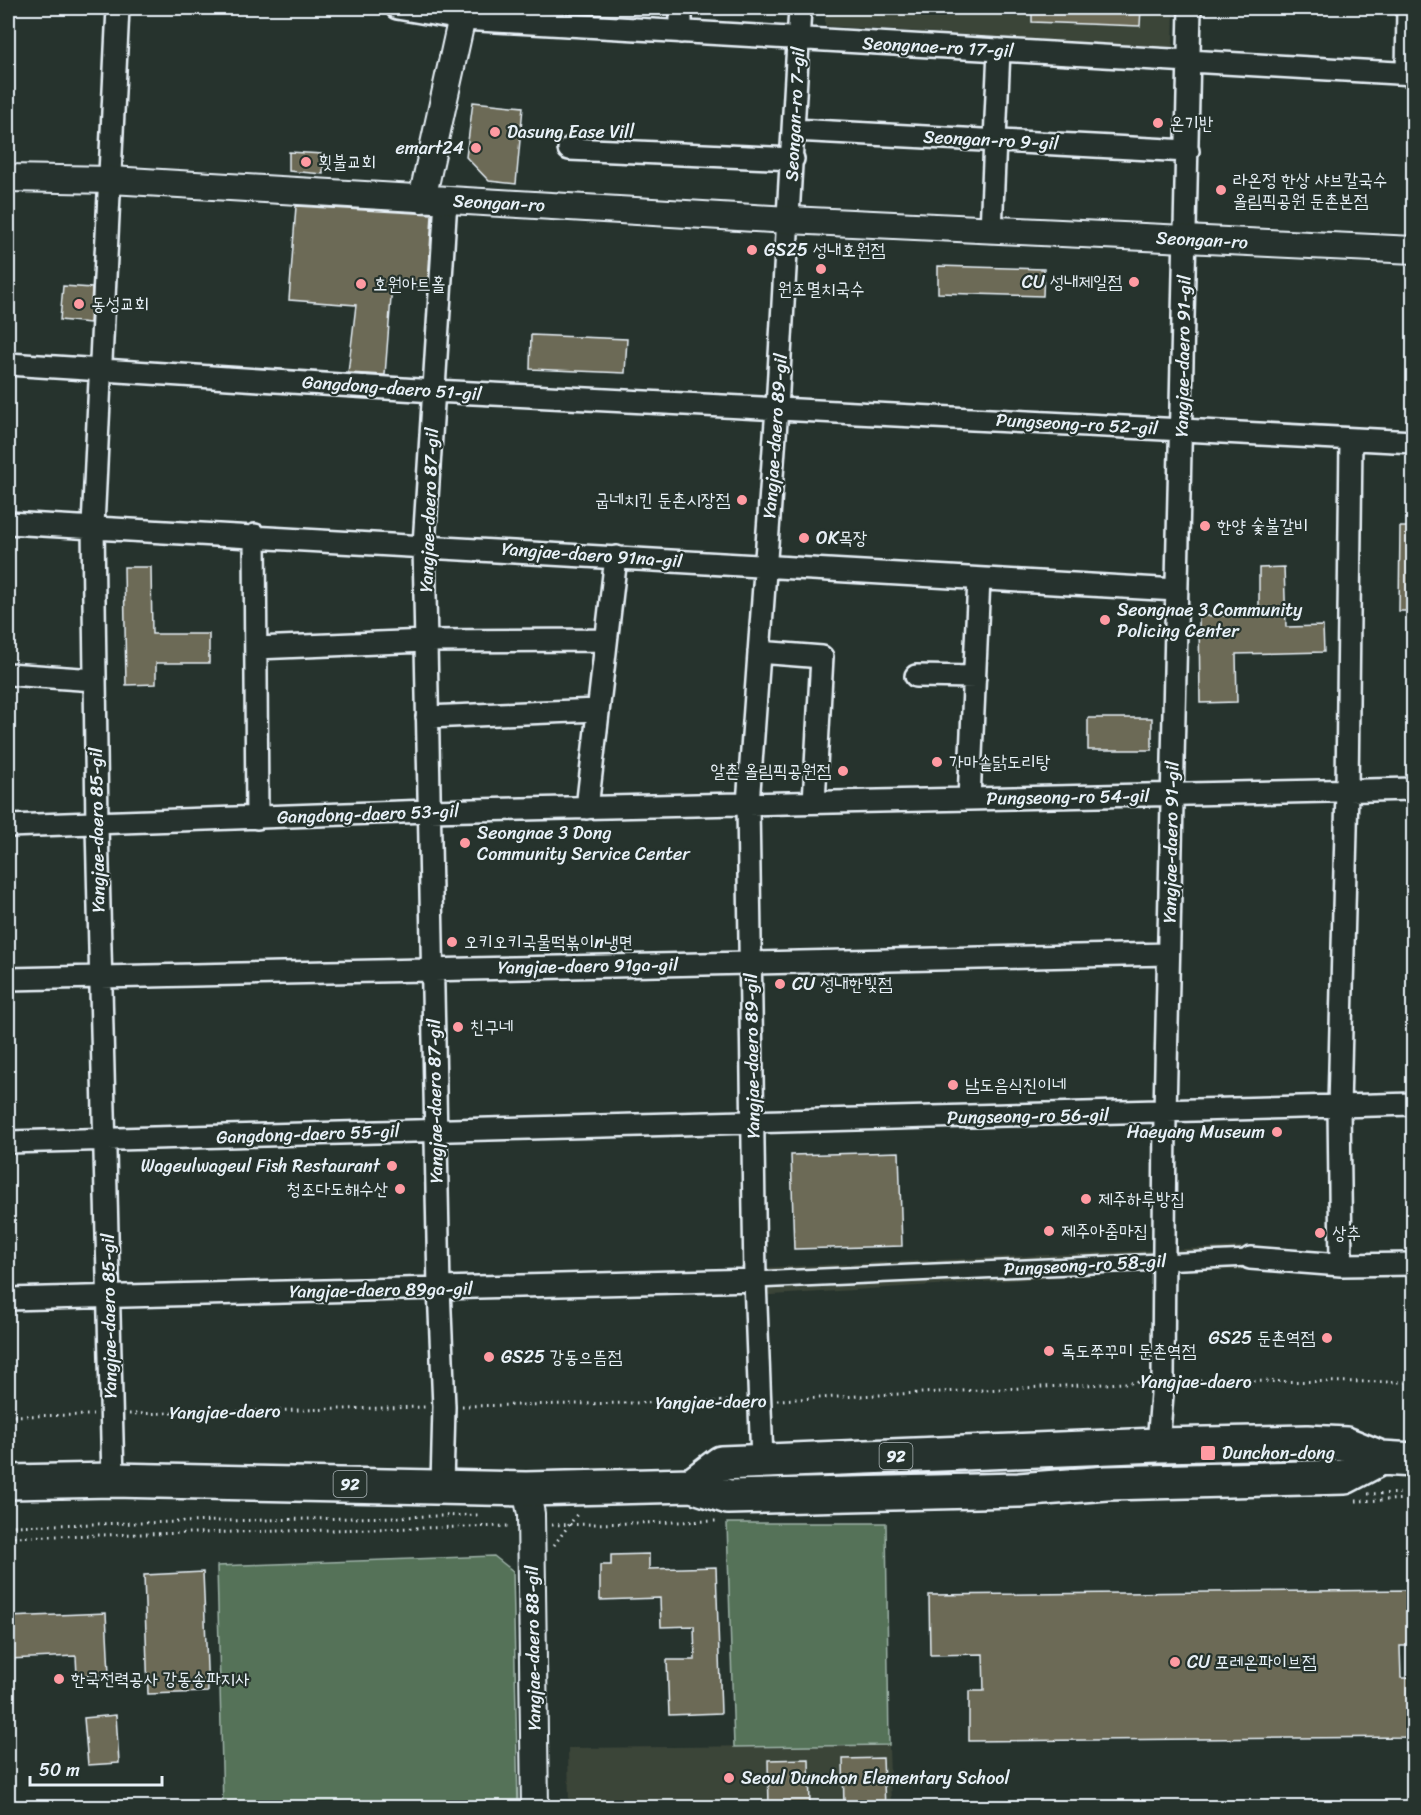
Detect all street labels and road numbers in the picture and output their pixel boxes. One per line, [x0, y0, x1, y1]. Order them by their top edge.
street label: Seongnae-ro 17-gil [861, 27, 1015, 67]
street label: Seongan-ro 7-gil [775, 45, 815, 182]
street label: Seongan-ro 9-gil [923, 120, 1060, 160]
street label: Seongan-ro [452, 185, 546, 221]
street label: Seongan-ro [1155, 222, 1249, 258]
street label: Yangjae-daero 91-gil [1166, 274, 1200, 437]
street label: Yangjae-daero 89-gil [753, 352, 797, 520]
street label: Gangdong-daero 51-gil [301, 366, 484, 410]
street label: Pungseong-ro 52-gil [995, 404, 1160, 444]
street label: Yangjae-daero 87-gil [410, 426, 448, 593]
street label: Yangjae-daero 91na-gil [501, 533, 684, 577]
street label: Yangjae-daero 85-gil [80, 746, 114, 913]
street label: Yangjae-daero 91-gil [1154, 760, 1188, 923]
street label: Pungseong-ro 54-gil [986, 780, 1151, 814]
street label: Gangdong-daero 53-gil [276, 795, 460, 833]
street label: Yangjae-daero 91ga-gil [498, 948, 679, 984]
street label: Yangjae-daero 89-gil [735, 972, 769, 1139]
street label: Yangjae-daero 87-gil [418, 1018, 452, 1184]
street label: Pungseong-ro 56-gil [947, 1099, 1110, 1133]
street label: Gangdong-daero 55-gil [216, 1115, 401, 1153]
street label: Yangjae-daero 85-gil [92, 1232, 126, 1399]
street label: Pungseong-ro 58-gil [1003, 1245, 1168, 1285]
street label: Yangjae-daero 89ga-gil [289, 1272, 474, 1308]
street label: Yangjae-daero [1140, 1366, 1252, 1398]
street label: Yangjae-daero [655, 1385, 767, 1419]
street label: Yangjae-daero [169, 1395, 281, 1429]
road number: 92 [880, 1443, 912, 1469]
road number: 92 [334, 1471, 366, 1497]
street label: Yangjae-daero 88-gil [516, 1564, 550, 1731]

